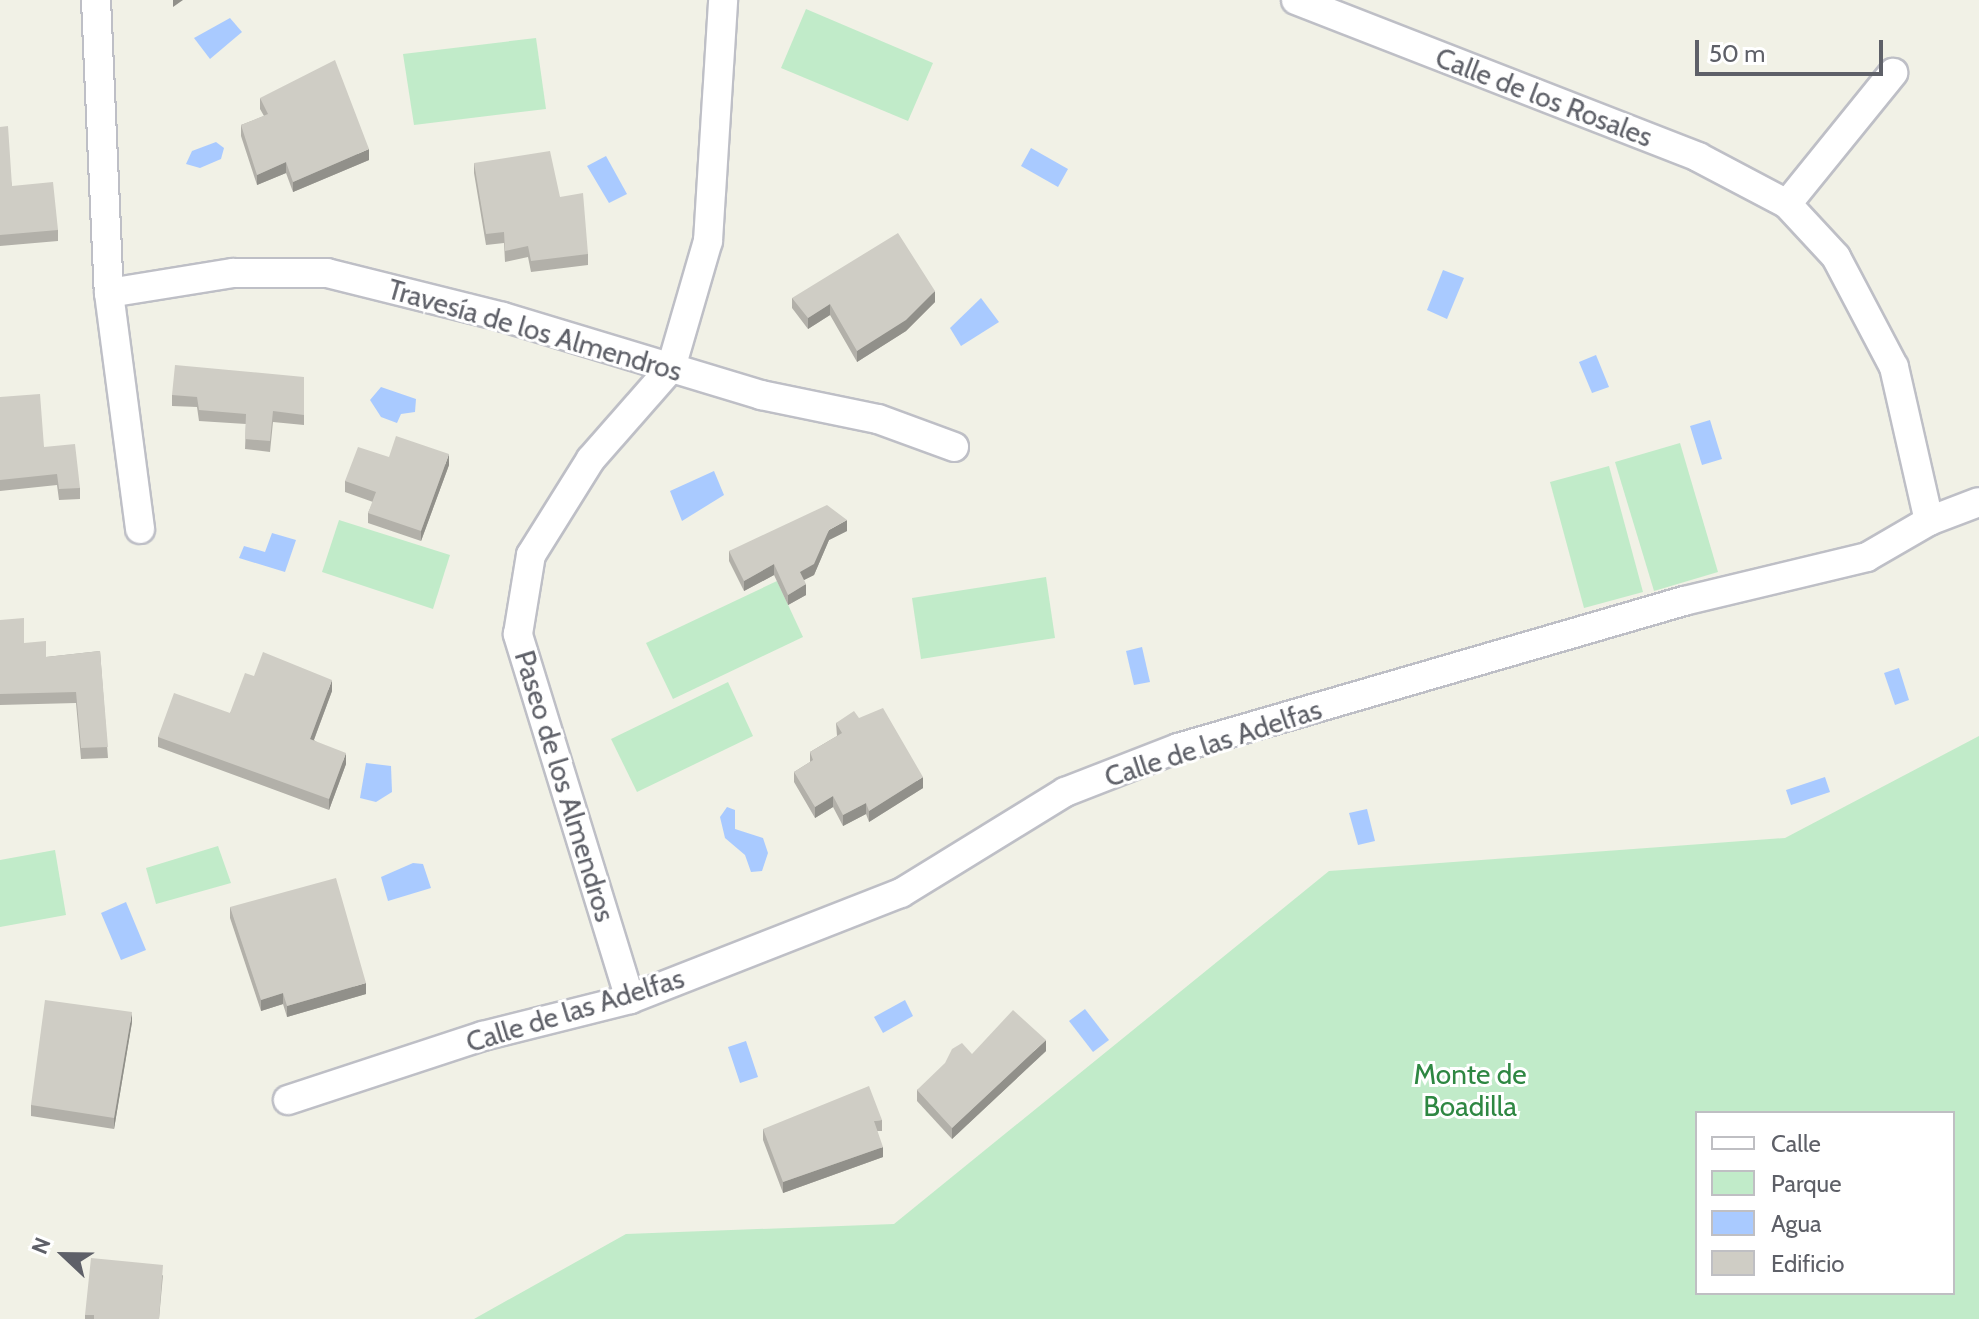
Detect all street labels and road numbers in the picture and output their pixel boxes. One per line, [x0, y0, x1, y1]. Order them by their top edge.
street label: Calle de los Rosales [1431, 40, 1657, 154]
street label: Travesía de los Almendros [384, 272, 686, 388]
street label: Paseo de los Almendros [508, 646, 622, 926]
street label: Calle de las Adelfas [1100, 692, 1326, 794]
street label: Calle de las Adelfas [462, 961, 688, 1059]

